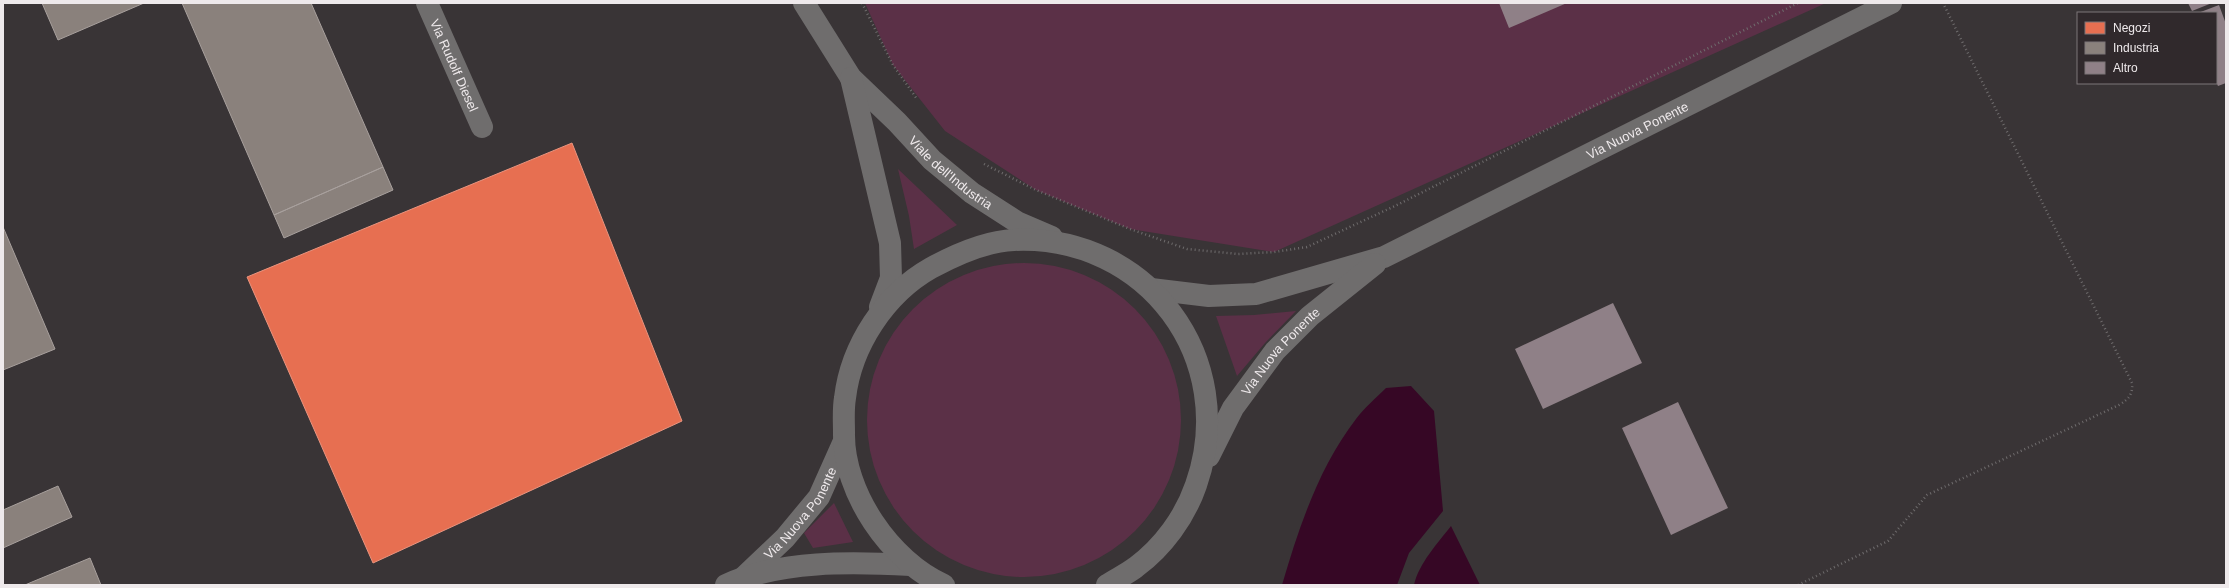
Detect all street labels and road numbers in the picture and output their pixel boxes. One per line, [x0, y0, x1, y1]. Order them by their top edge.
street label: Via Rudolf Diesel [427, 17, 481, 114]
street label: Via Nuova Ponente [1584, 99, 1691, 162]
street label: Viale dell'Industria [906, 133, 996, 212]
street label: Via Nuova Ponente [1238, 304, 1323, 398]
street label: Via Nuova Ponente [761, 465, 839, 562]

